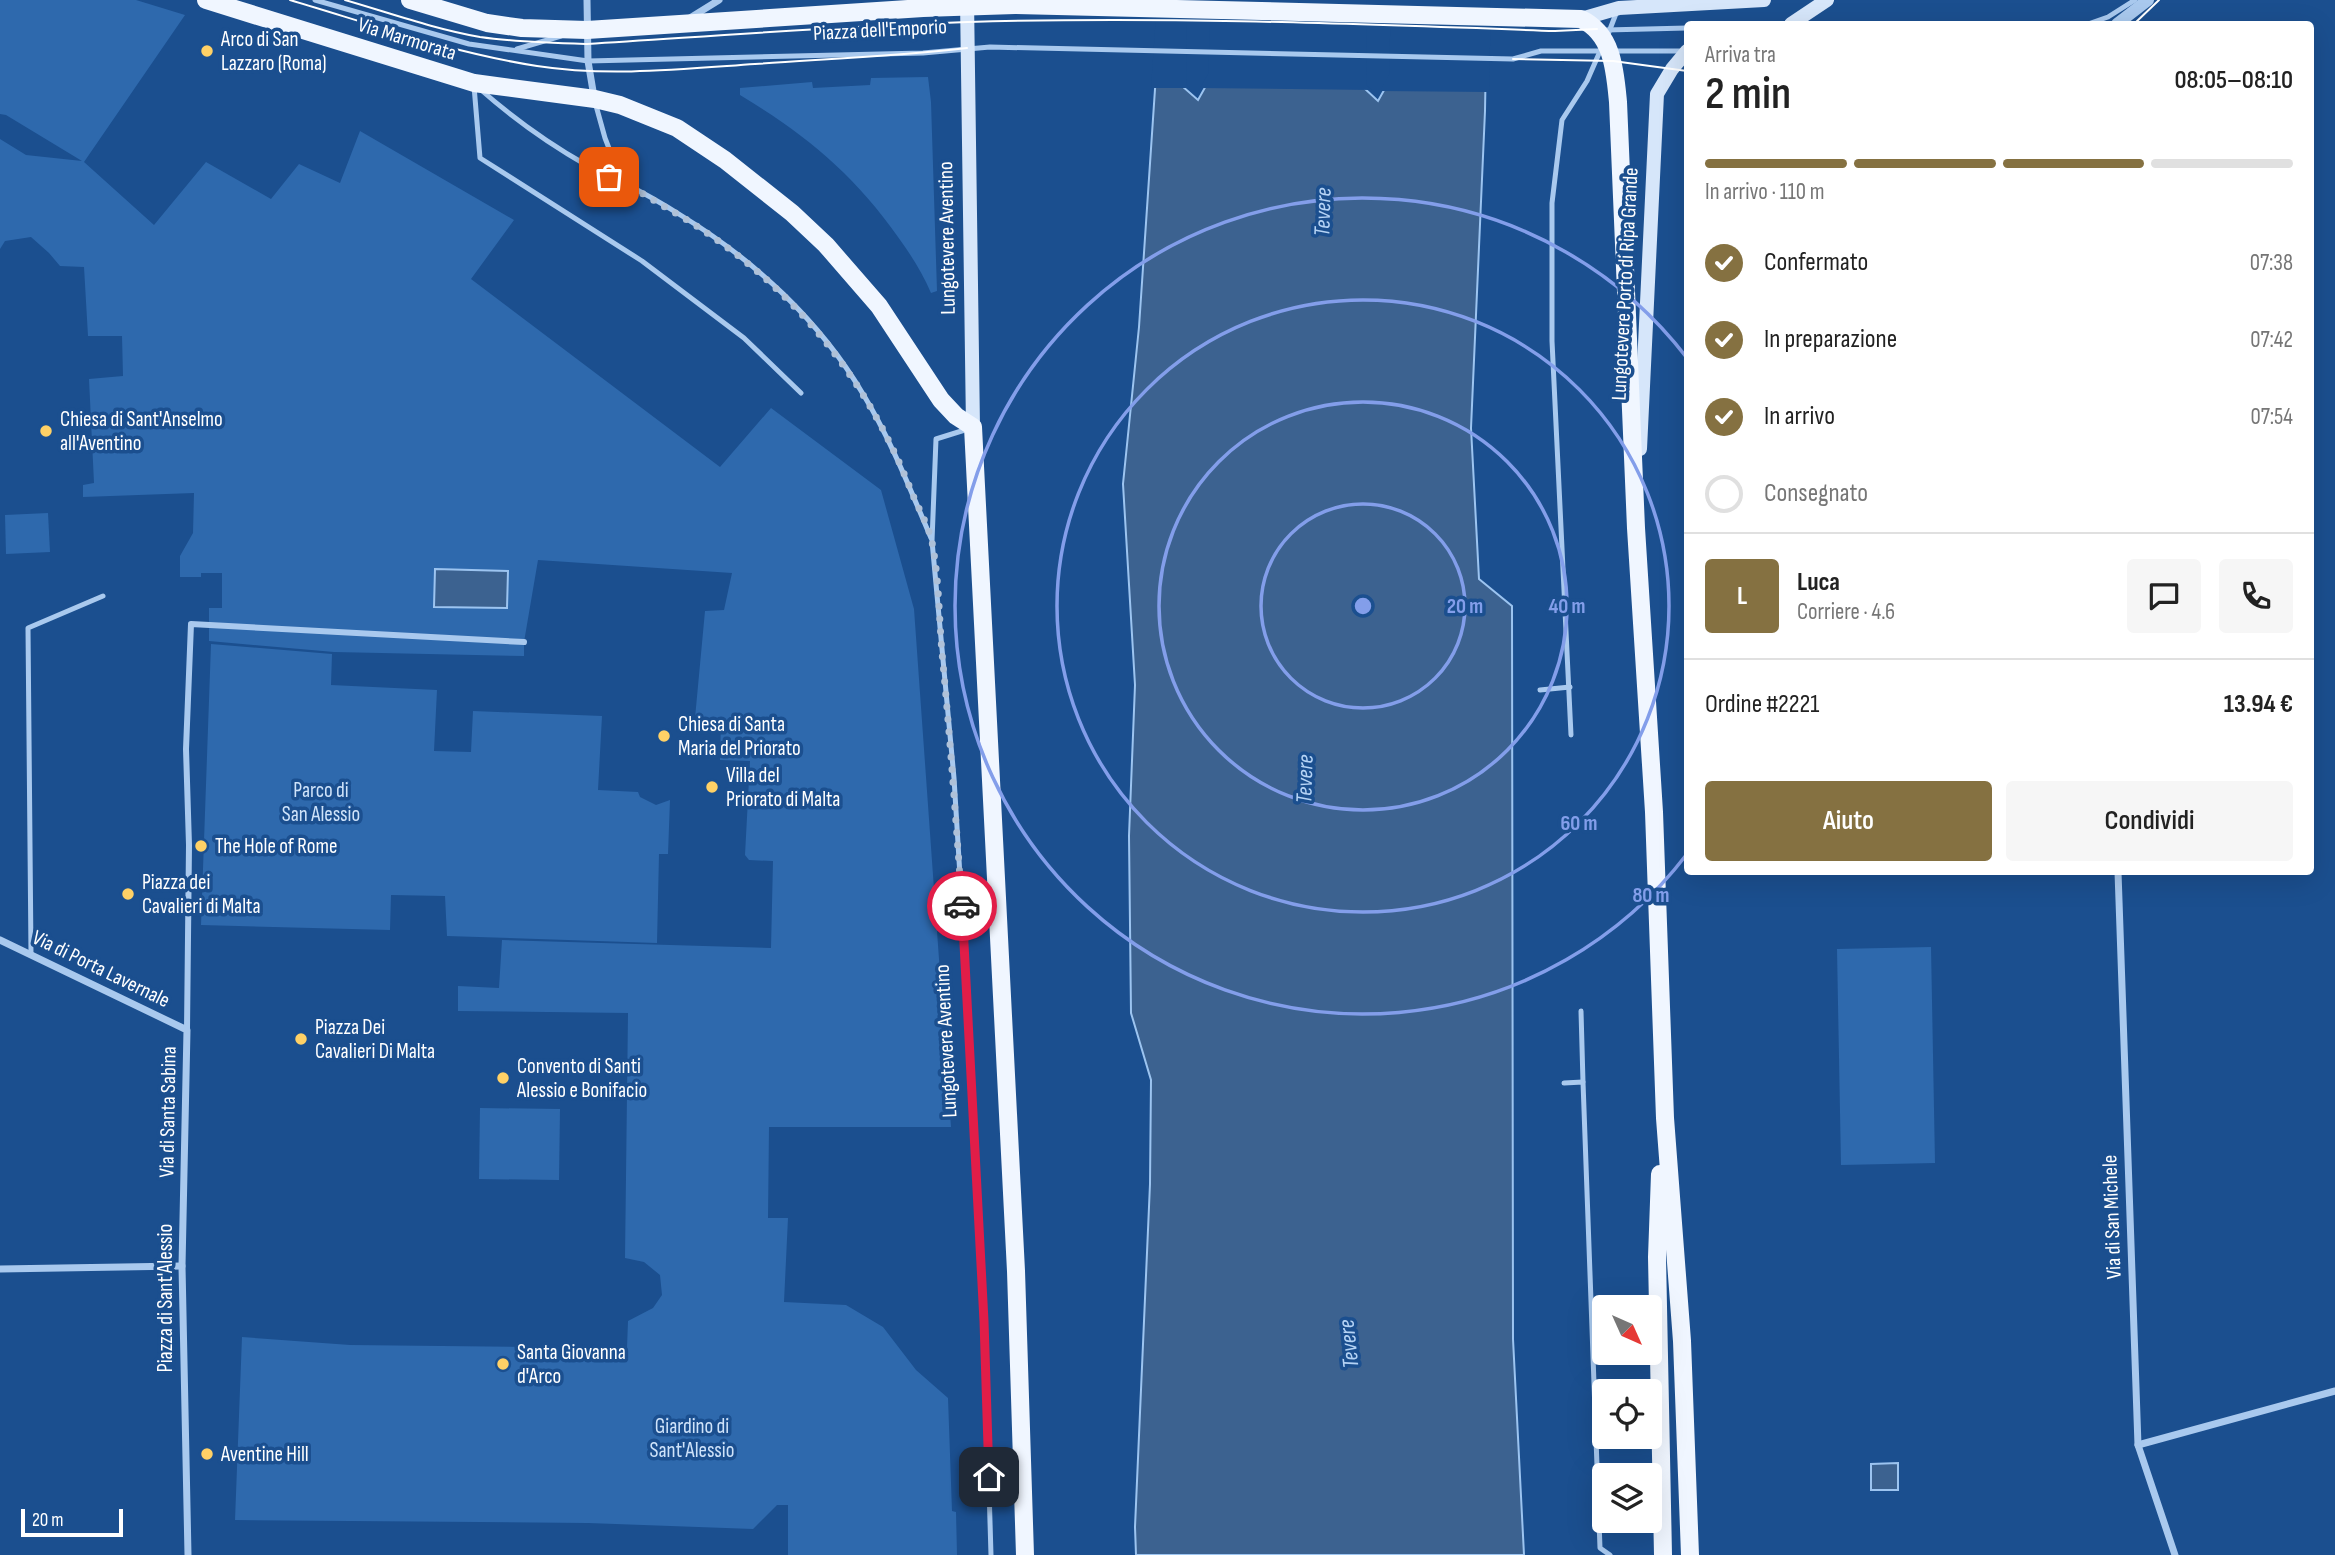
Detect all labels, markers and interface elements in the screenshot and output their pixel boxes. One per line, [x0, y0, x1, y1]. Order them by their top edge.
street label: Via Marmorata [355, 12, 459, 66]
street label: Piazza dell'Emporio [813, 14, 947, 46]
place label: Arco di San Lazzaro (Roma) [220, 27, 327, 76]
text: Arriva tra [1705, 41, 1776, 69]
marker: Arco di San Lazzaro (Roma) [199, 43, 215, 59]
text: 08:05–08:10 [2175, 65, 2293, 96]
text: 2 min [1705, 67, 1791, 122]
pin [579, 147, 639, 207]
icon: bag [590, 158, 628, 196]
street label: Lungotevere Aventino [933, 161, 961, 315]
street label: Lungotevere Porto di Ripa Grande [1606, 167, 1644, 401]
text: In arrivo · 110 m [1705, 178, 1824, 206]
water label: Tevere [1308, 187, 1338, 237]
icon: check [1705, 244, 1743, 282]
text: Confermato [1764, 247, 1868, 278]
text: 07:38 [2250, 249, 2293, 277]
icon: check [1705, 321, 1743, 359]
text: In preparazione [1764, 324, 1897, 355]
text: 07:42 [2250, 326, 2293, 354]
icon: check [1705, 398, 1743, 436]
text: In arrivo [1764, 401, 1835, 432]
text: 07:54 [2250, 403, 2293, 431]
place label: Chiesa di Sant'Anselmo all'Aventino [60, 407, 223, 456]
marker: Chiesa di Sant'Anselmo all'Aventino [38, 423, 54, 439]
text: Consegnato [1764, 478, 1868, 509]
button: chat [2127, 559, 2201, 633]
button: phone [2219, 559, 2293, 633]
text: Luca [1797, 567, 1840, 598]
text: L [1737, 581, 1747, 612]
centre of rings [1351, 594, 1375, 618]
text: 20 m [1447, 594, 1483, 619]
text: 40 m [1549, 594, 1585, 619]
text: Corriere · 4.6 [1797, 598, 1895, 626]
text: Ordine #2221 [1705, 689, 1819, 720]
text: 13.94 € [2224, 689, 2293, 720]
place label: Chiesa di Santa Maria del Priorato [678, 712, 801, 761]
marker: Chiesa di Santa Maria del Priorato [656, 728, 672, 744]
water label: Tevere [1290, 754, 1320, 804]
place label: Villa del Priorato di Malta [726, 763, 840, 812]
park label: Parco di San Alessio [282, 778, 360, 827]
marker: Villa del Priorato di Malta [704, 779, 720, 795]
button: Aiuto [1705, 781, 1992, 861]
button: Condividi [2006, 781, 2293, 861]
text: 60 m [1560, 811, 1598, 836]
place label: The Hole of Rome [215, 834, 337, 859]
marker: The Hole of Rome [193, 838, 209, 854]
place label: Piazza dei Cavalieri di Malta [142, 870, 260, 919]
courier [927, 871, 997, 941]
text: 80 m [1632, 883, 1670, 908]
marker: Piazza dei Cavalieri di Malta [120, 886, 136, 902]
icon: car [943, 887, 981, 925]
street label: Via di Porta Lavernale [28, 925, 174, 1013]
street label: Lungotevere Aventino [930, 964, 962, 1118]
place label: Piazza Dei Cavalieri Di Malta [315, 1015, 435, 1064]
marker: Piazza Dei Cavalieri Di Malta [293, 1031, 309, 1047]
street label: Via di Santa Sabina [154, 1046, 182, 1178]
place label: Convento di Santi Alessio e Bonifacio [516, 1054, 647, 1103]
marker: Convento di Santi Alessio e Bonifacio [495, 1070, 511, 1086]
street label: Via di San Michele [2097, 1154, 2127, 1280]
street label: Piazza di Sant'Alessio [153, 1224, 178, 1372]
north arrow [1592, 1295, 1662, 1365]
map controls [1592, 1295, 1662, 1533]
water label: Tevere [1333, 1318, 1365, 1370]
place label: Santa Giovanna d'Arco [517, 1340, 626, 1389]
marker: Santa Giovanna d'Arco [495, 1356, 511, 1372]
button: locate [1592, 1379, 1662, 1449]
park label: Giardino di Sant'Alessio [650, 1414, 735, 1463]
place label: Aventine Hill [220, 1442, 309, 1467]
marker: Aventine Hill [199, 1446, 215, 1462]
pin [959, 1447, 1019, 1507]
icon: home [970, 1458, 1008, 1496]
button: layers [1592, 1463, 1662, 1533]
scale bar [21, 1506, 122, 1538]
text: 20 m [32, 1509, 64, 1532]

